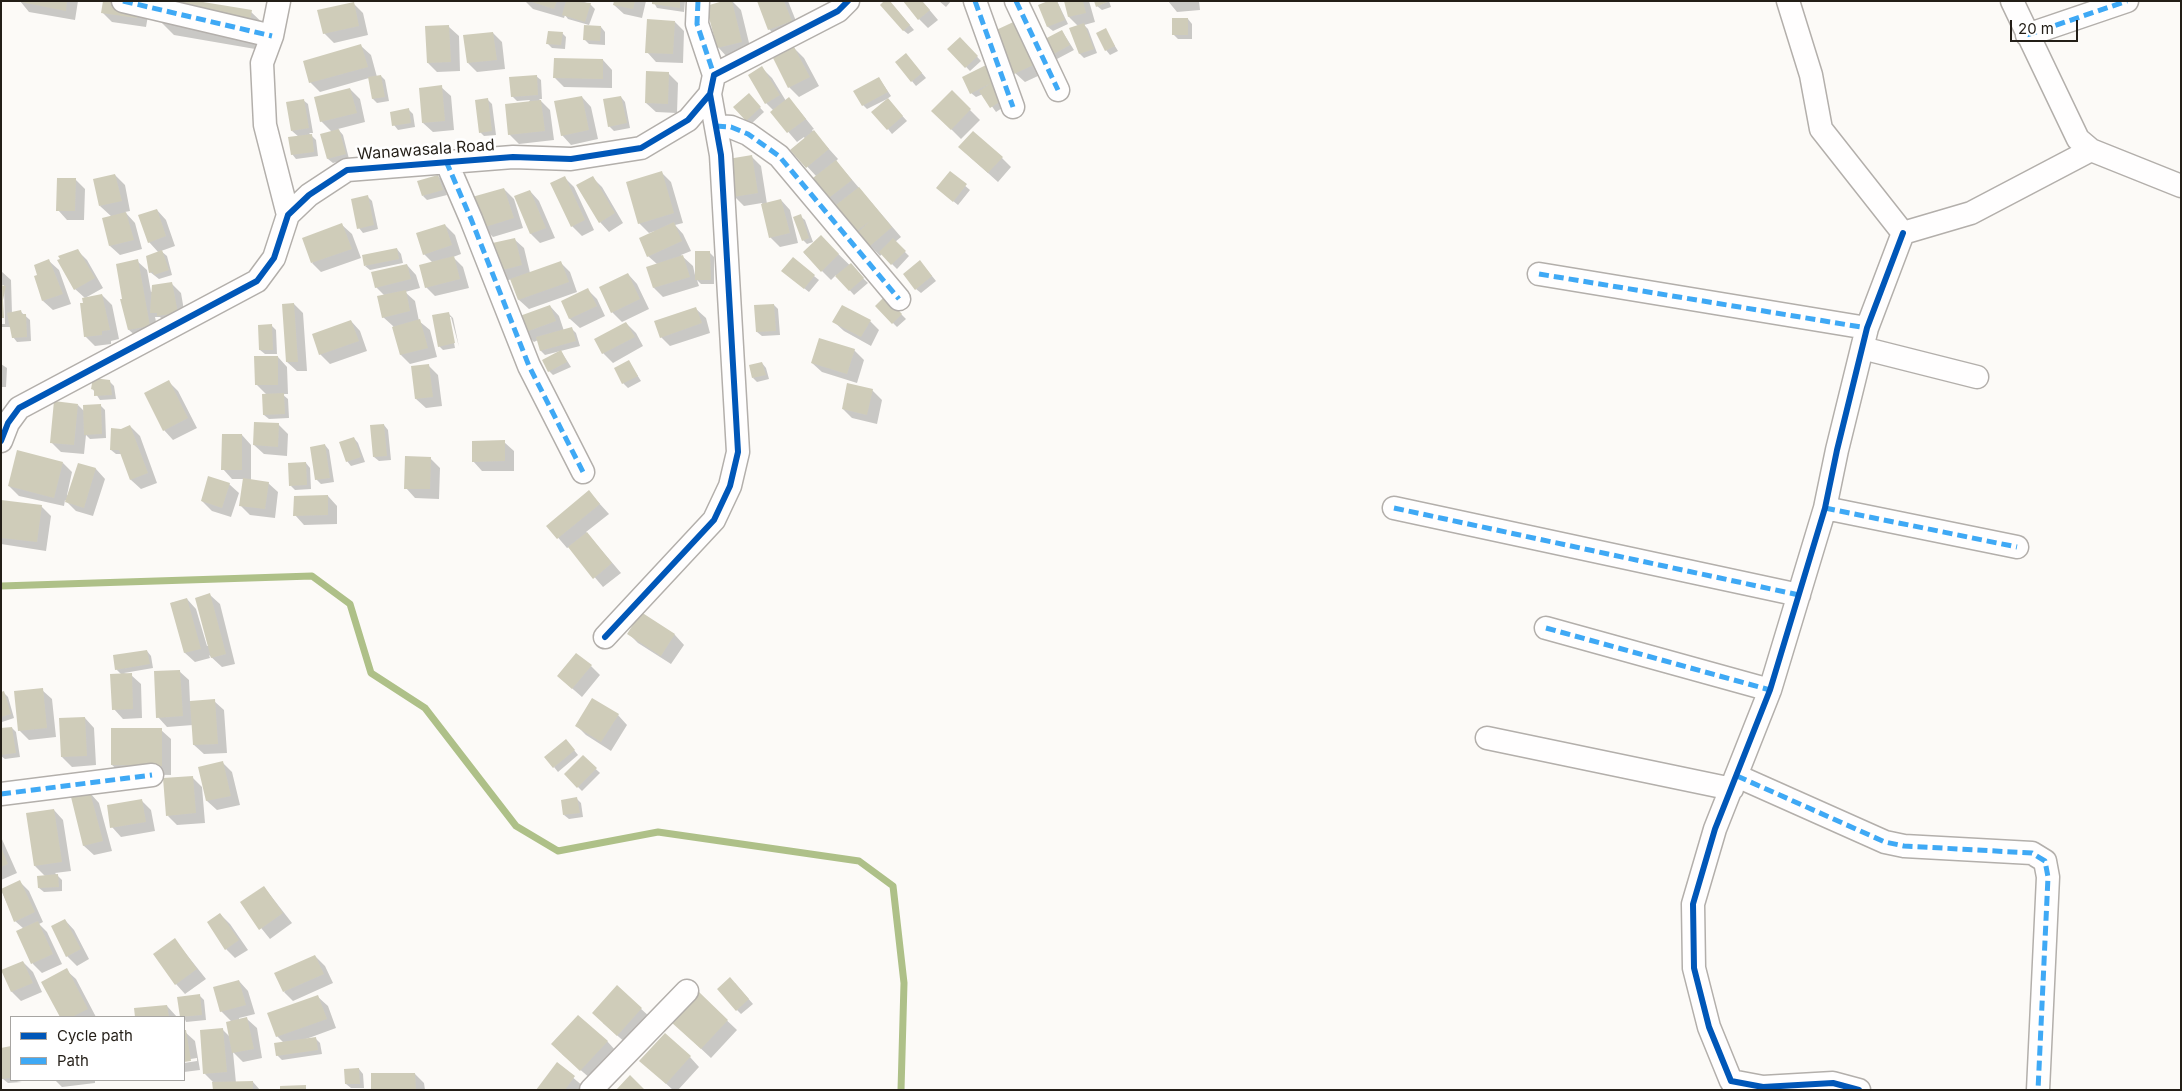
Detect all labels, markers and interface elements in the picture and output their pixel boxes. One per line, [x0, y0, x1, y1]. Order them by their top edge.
scale bar [2012, 10, 2080, 42]
text: 20 m [2018, 19, 2054, 38]
street label: Wanawasala Road [357, 136, 495, 164]
legend [10, 1016, 185, 1081]
text: Cycle path [57, 1026, 133, 1045]
text: Path [57, 1051, 89, 1070]

